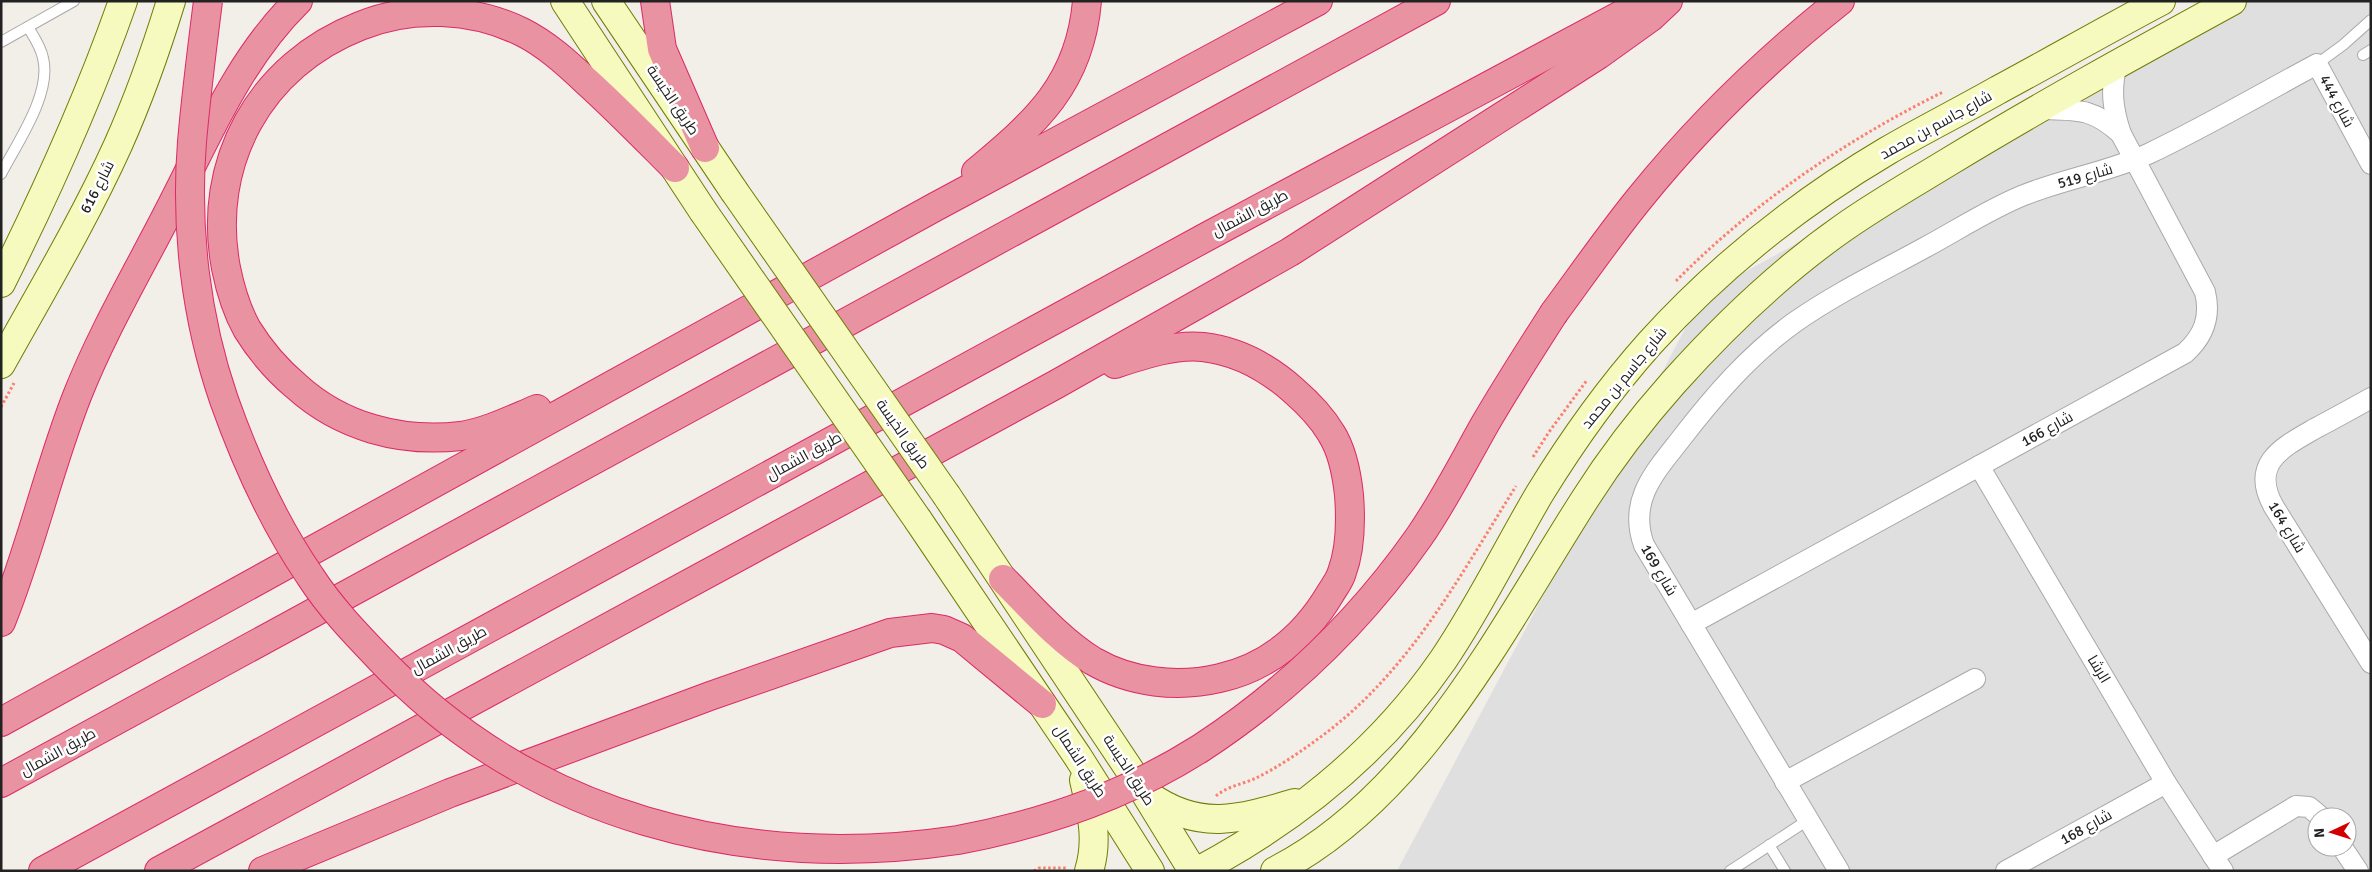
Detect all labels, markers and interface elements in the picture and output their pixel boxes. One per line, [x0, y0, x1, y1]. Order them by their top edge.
street label: طريق الخيسة [642, 61, 703, 139]
street label: شارع 444 [2314, 72, 2358, 131]
street label: شارع جاسم بن محمد [1877, 87, 1996, 165]
street label: شارع 616 [76, 158, 120, 217]
street label: شارع 519 [2055, 160, 2115, 194]
street label: طريق الشمال [1209, 186, 1291, 241]
street label: شارع جاسم بن محمد [1578, 324, 1672, 434]
street label: طريق الخيسة [872, 396, 934, 473]
street label: شارع 166 [2018, 407, 2077, 452]
street label: طريق الشمال [763, 428, 845, 485]
street label: شارع 164 [2263, 498, 2309, 557]
street label: شارع 169 [1635, 541, 1681, 600]
street label: طريق الشمال [408, 622, 490, 679]
street label: الرشا [2084, 652, 2114, 686]
street label: طريق الشمال [1049, 721, 1110, 801]
street label: طريق الشمال [17, 724, 99, 781]
street label: طريق الخيسة [1099, 731, 1159, 809]
street label: شارع 168 [2057, 805, 2116, 850]
north arrow [2307, 807, 2357, 857]
text: N [2311, 827, 2328, 838]

